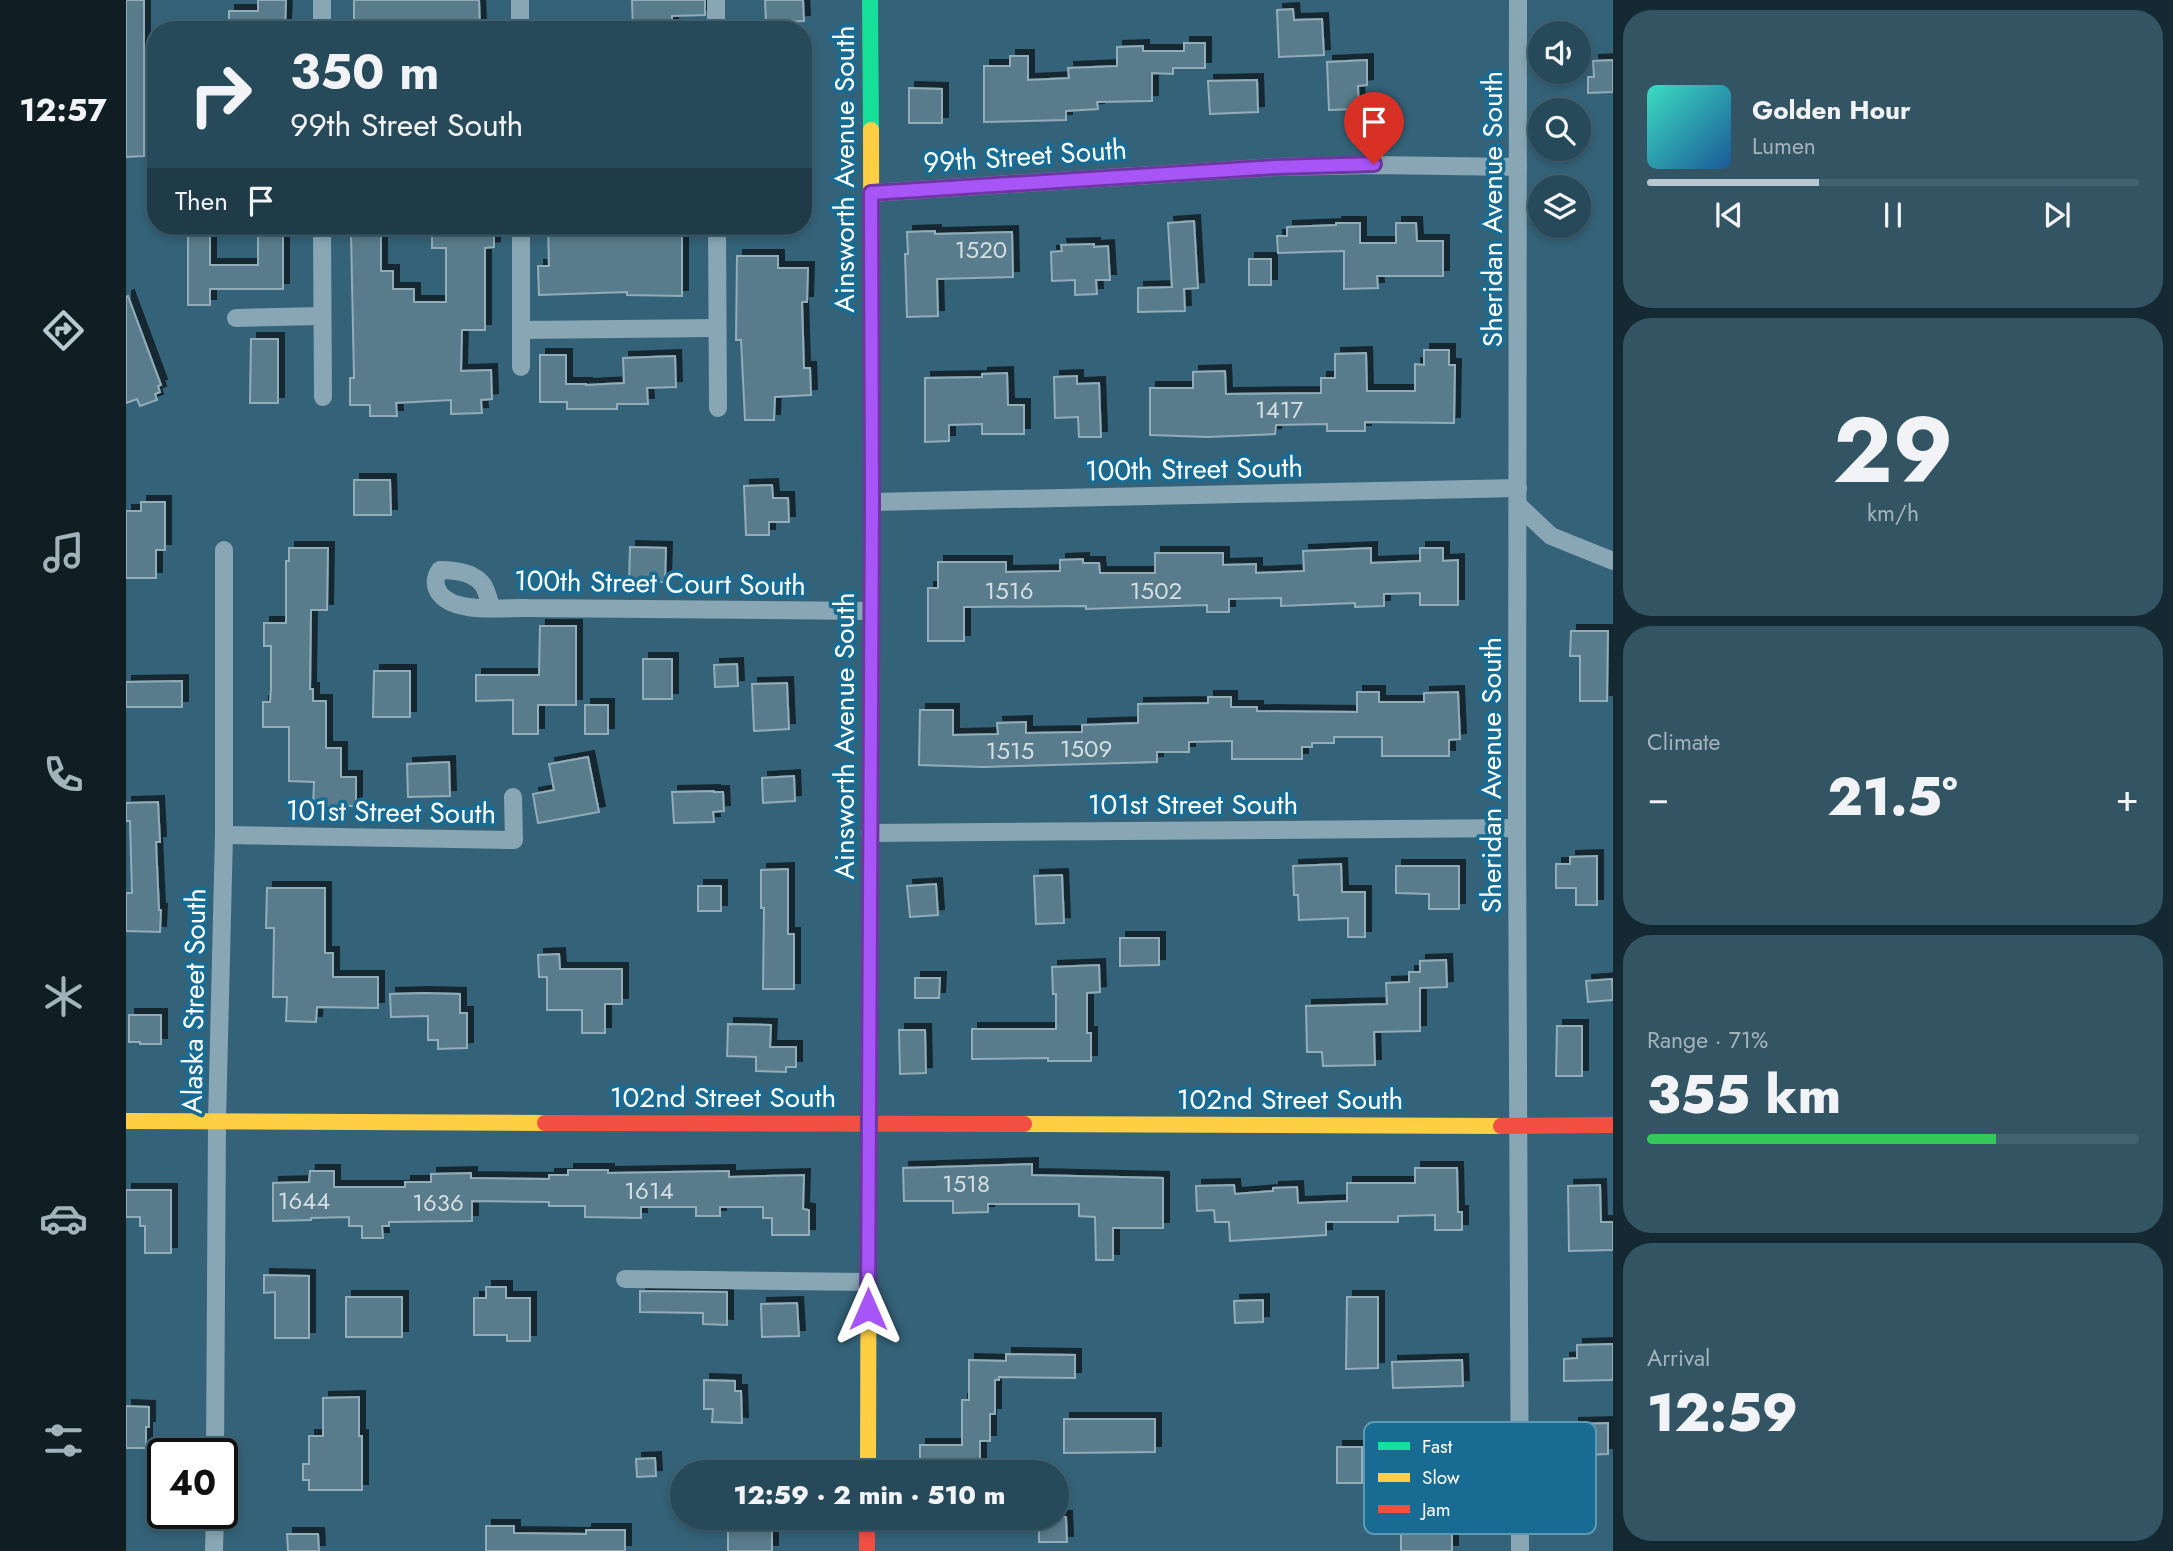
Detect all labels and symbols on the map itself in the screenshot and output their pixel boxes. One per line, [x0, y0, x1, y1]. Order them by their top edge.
street label: Ainsworth Avenue South [824, 25, 865, 313]
street label: Sheridan Avenue South [1472, 71, 1513, 347]
pin [1344, 92, 1404, 164]
street label: 99th Street South [922, 128, 1128, 184]
house number: 1520 [955, 232, 1007, 267]
house number: 1417 [1255, 392, 1303, 427]
street label: 100th Street South [1085, 447, 1303, 491]
street label: 100th Street Court South [514, 560, 806, 606]
house number: 1516 [985, 573, 1033, 608]
house number: 1502 [1130, 573, 1182, 608]
street label: Ainsworth Avenue South [824, 592, 865, 880]
street label: Sheridan Avenue South [1471, 637, 1512, 913]
house number: 1509 [1060, 731, 1112, 766]
house number: 1515 [986, 733, 1034, 768]
street label: 101st Street South [1088, 784, 1298, 825]
street label: 101st Street South [285, 790, 497, 834]
street label: Alaska Street South [172, 888, 216, 1114]
street label: 102nd Street South [610, 1077, 836, 1118]
street label: 102nd Street South [1177, 1079, 1403, 1120]
house number: 1518 [942, 1166, 990, 1201]
house number: 1614 [624, 1173, 674, 1208]
house number: 1644 [278, 1183, 330, 1218]
house number: 1636 [412, 1185, 464, 1220]
position arrow [831, 1272, 905, 1346]
legend [1364, 1422, 1596, 1534]
text: Fast [1422, 1433, 1453, 1460]
speed limit sign: 40 [147, 1438, 238, 1529]
text: Slow [1422, 1464, 1460, 1491]
text: Jam [1419, 1496, 1451, 1523]

